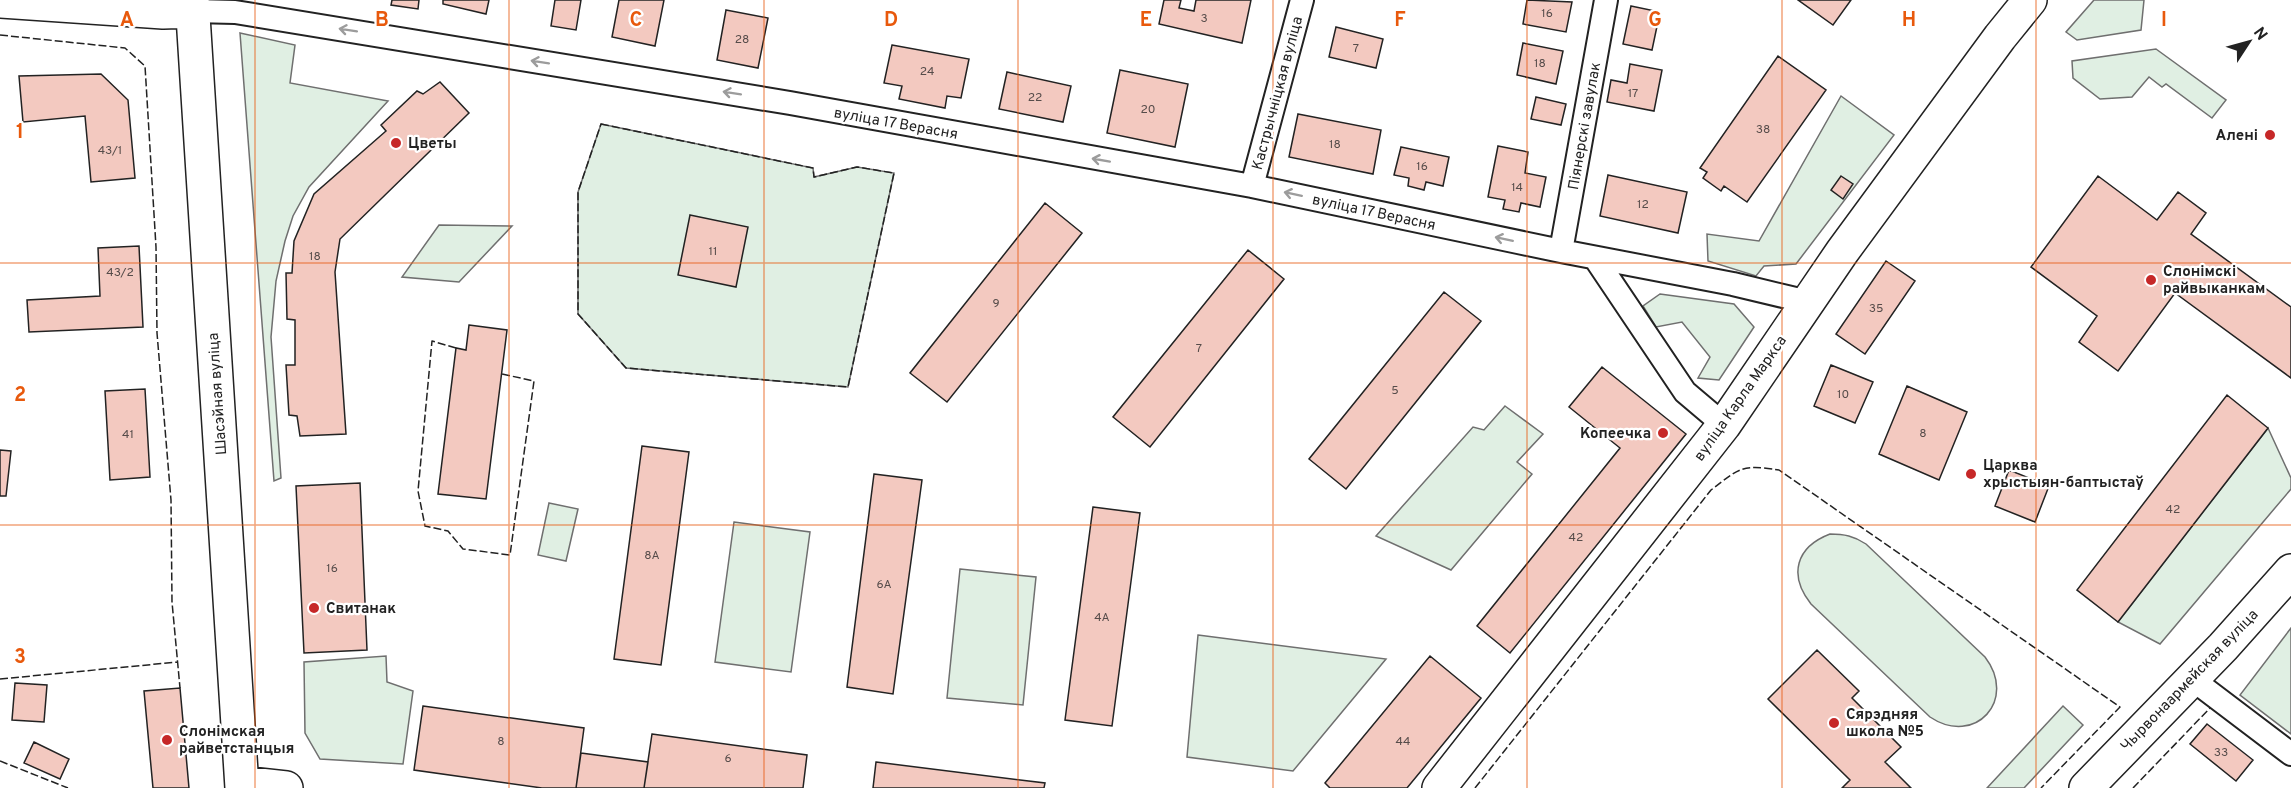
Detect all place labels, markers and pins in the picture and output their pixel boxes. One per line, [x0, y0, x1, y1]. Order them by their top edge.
place label: Алені [2215, 127, 2258, 146]
marker: Алені [2263, 128, 2277, 142]
place label: Цветы [408, 135, 457, 154]
marker: Цветы [389, 136, 403, 150]
place label: Слонімскі райвыканкам [2163, 263, 2265, 299]
marker: Слонімскі райвыканкам [2144, 273, 2158, 287]
place label: Копеечка [1580, 425, 1651, 444]
marker: Копеечка [1656, 426, 1670, 440]
place label: Царква хрыстыян-баптыстаў [1983, 457, 2144, 493]
marker: Царква хрыстыян-баптыстаў [1964, 467, 1978, 481]
place label: Свитанак [326, 600, 396, 619]
marker: Свитанак [307, 601, 321, 615]
place label: Сярэдняя школа №5 [1846, 706, 1924, 742]
marker: Сярэдняя школа №5 [1827, 716, 1841, 730]
place label: Слонімская райветстанцыя [179, 723, 294, 759]
marker: Слонімская райветстанцыя [160, 733, 174, 747]

